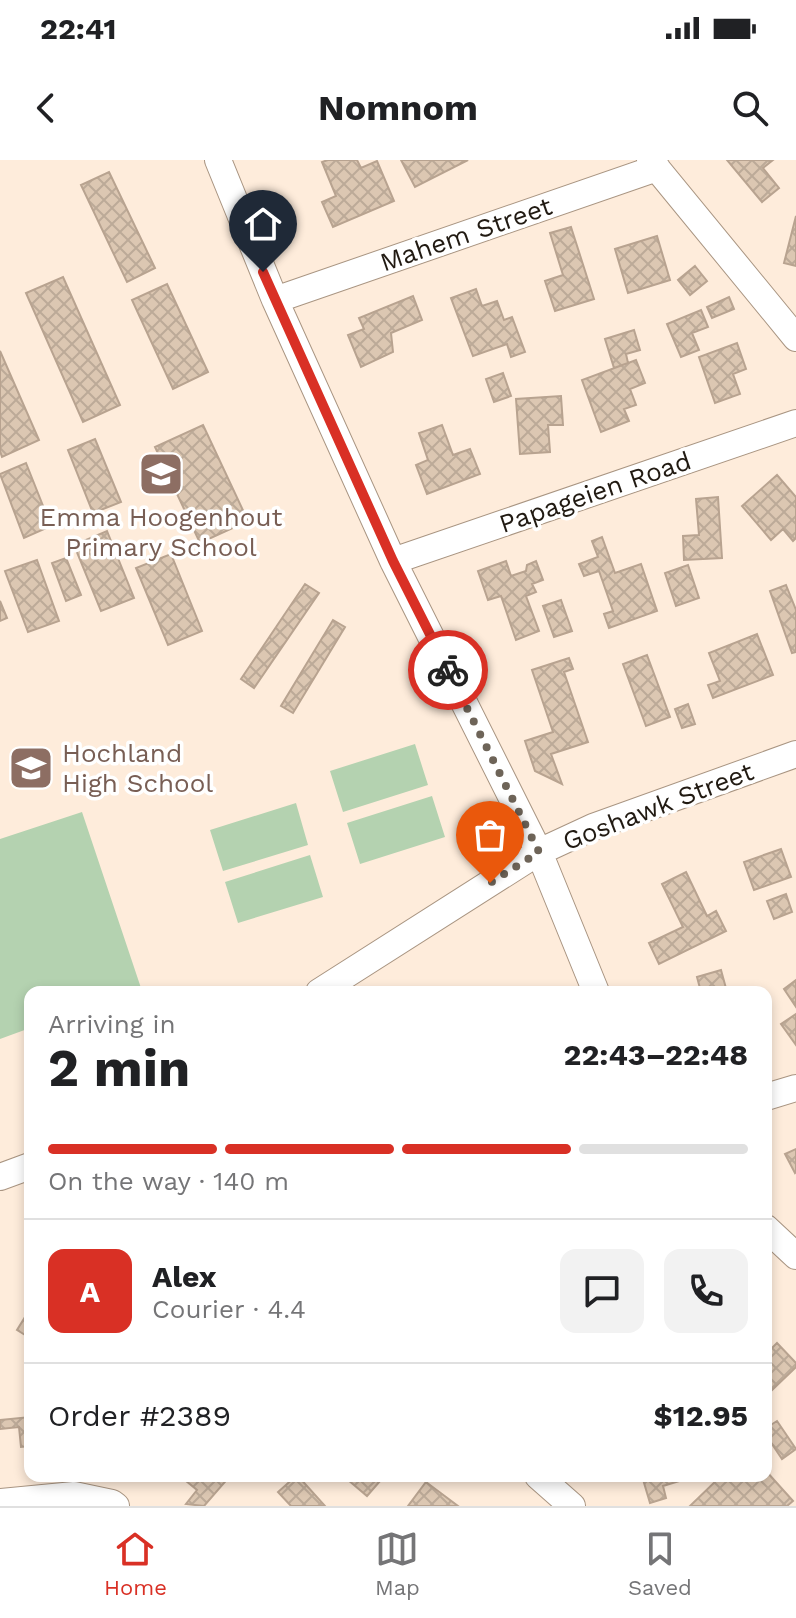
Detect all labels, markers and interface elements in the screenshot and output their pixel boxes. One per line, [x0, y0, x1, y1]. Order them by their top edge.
text: 22:41 [40, 11, 116, 46]
icon: back [24, 86, 68, 130]
icon: search [728, 86, 772, 130]
text: Nomnom [318, 87, 478, 129]
pin [229, 190, 297, 272]
street label: Mahem Street [376, 191, 556, 277]
icon: home [241, 202, 285, 246]
street label: Papageien Road [495, 445, 695, 539]
school or university icon: Emma Hoogenhout Primary School [137, 450, 185, 498]
place label: Emma Hoogenhout Primary School [40, 502, 282, 562]
courier [408, 630, 488, 710]
icon: bike [426, 648, 470, 692]
place label: Hochland High School [62, 738, 213, 798]
school or university icon: Hochland High School [7, 744, 55, 792]
street label: Goshawk Street [558, 756, 758, 856]
pin [456, 801, 524, 883]
icon: bag [468, 813, 512, 857]
text: Arriving in [48, 1009, 176, 1039]
text: 22:43–22:48 [564, 1037, 748, 1072]
text: 2 min [48, 1038, 190, 1099]
text: On the way · 140 m [48, 1166, 289, 1196]
button: chat [560, 1249, 644, 1333]
button: phone [664, 1249, 748, 1333]
text: Alex [152, 1259, 216, 1294]
text: A [80, 1274, 100, 1309]
text: Courier · 4.4 [152, 1294, 306, 1324]
text: Order #2389 [48, 1398, 231, 1433]
text: $12.95 [653, 1398, 748, 1433]
tab: Home [104, 1527, 167, 1600]
tab: Map [375, 1527, 420, 1600]
tab: Saved [628, 1527, 692, 1600]

